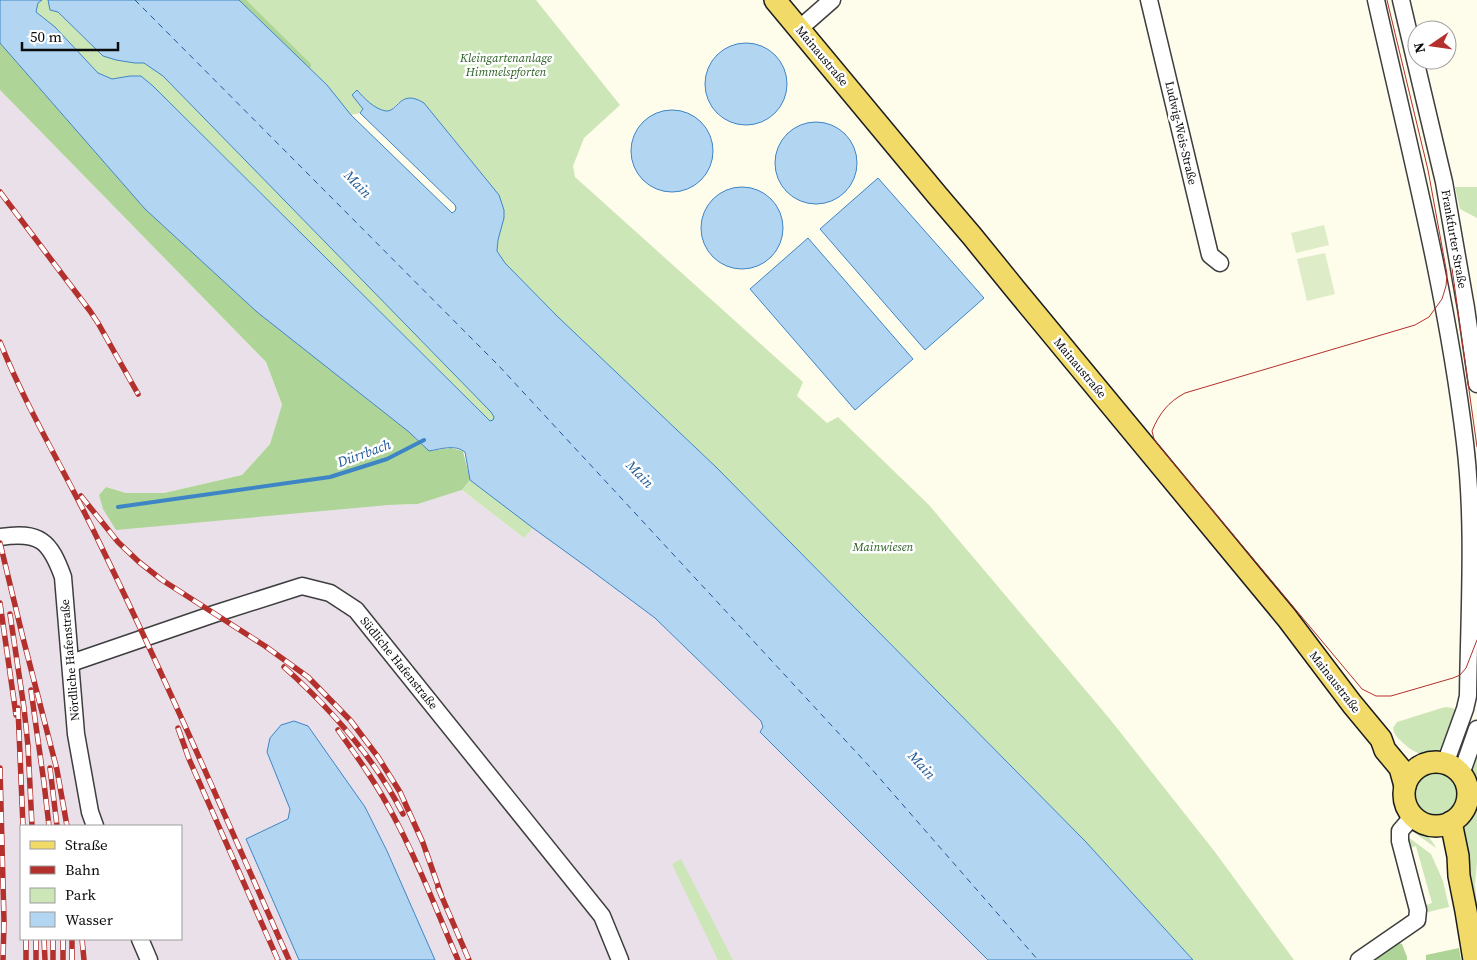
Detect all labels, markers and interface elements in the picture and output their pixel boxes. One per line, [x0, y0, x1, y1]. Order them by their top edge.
scale bar [22, 20, 119, 52]
north arrow [1407, 20, 1457, 70]
street label: Mainaustraße [792, 23, 852, 89]
text: 50 m [30, 26, 62, 47]
text: N [1408, 41, 1430, 55]
park label: Kleingartenanlage Himmelspforten [459, 50, 552, 80]
street label: Ludwig-Weis-Straße [1161, 80, 1201, 186]
water label: Main [339, 165, 376, 203]
street label: Frankfurter Straße [1437, 188, 1471, 290]
street label: Mainaustraße [1050, 335, 1110, 401]
water label: Dürrbach [333, 434, 394, 472]
water label: Main [621, 455, 658, 493]
park label: Mainwiesen [852, 539, 914, 555]
street label: Nördliche Hafenstraße [57, 598, 83, 722]
street label: Südliche Hafenstraße [357, 613, 441, 713]
street label: Mainaustraße [1306, 648, 1364, 716]
water label: Main [903, 746, 940, 784]
legend [20, 825, 182, 940]
text: Straße [65, 834, 108, 855]
text: Bahn [65, 859, 100, 880]
text: Park [65, 884, 97, 905]
text: Wasser [65, 909, 114, 930]

